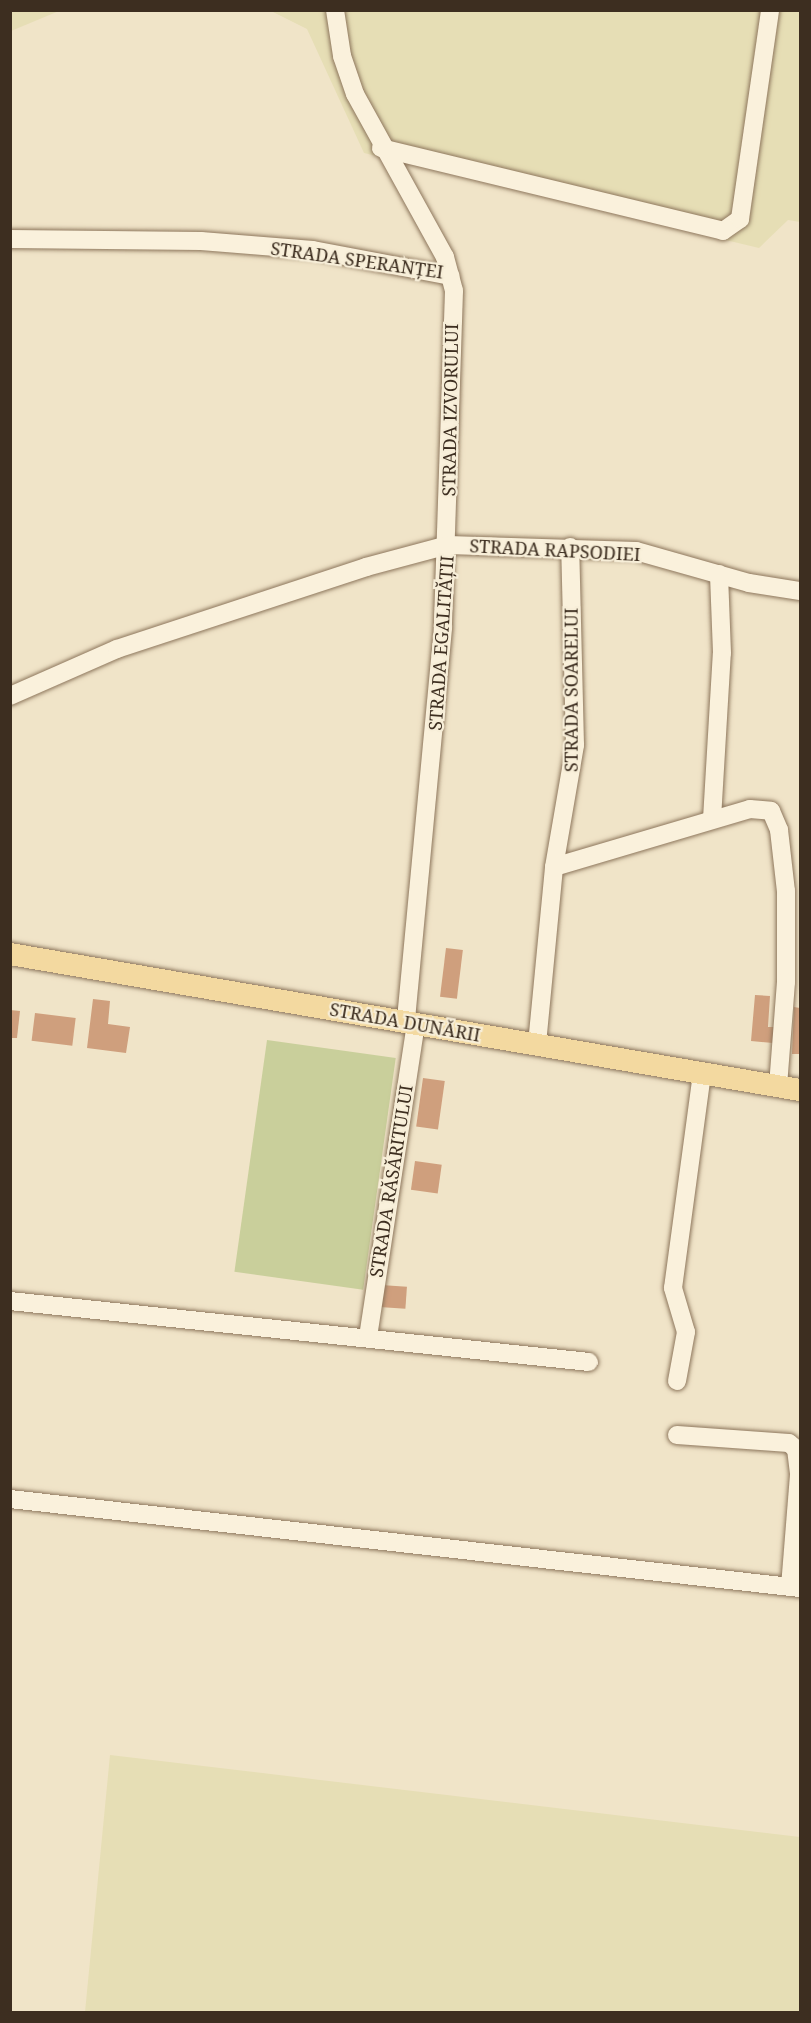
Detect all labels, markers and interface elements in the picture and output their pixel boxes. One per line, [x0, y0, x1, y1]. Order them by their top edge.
street label: STRADA SPERANȚEI [269, 237, 445, 283]
street label: STRADA IZVORULUI [438, 323, 462, 497]
street label: STRADA RAPSODIEI [469, 535, 641, 565]
street label: STRADA EGALITĂȚII [424, 555, 458, 731]
street label: STRADA SOARELUI [560, 608, 582, 772]
street label: STRADA DUNĂRII [328, 998, 482, 1046]
street label: STRADA RĂSĂRITULUI [365, 1083, 417, 1279]

